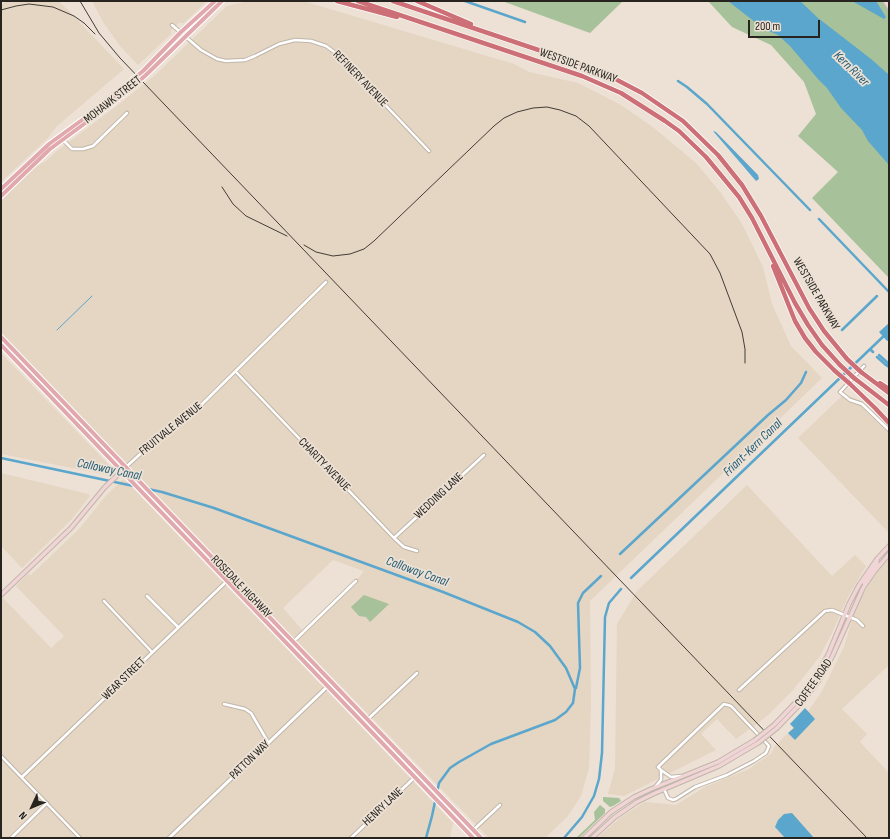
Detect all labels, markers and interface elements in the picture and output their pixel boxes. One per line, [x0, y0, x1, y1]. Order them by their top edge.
scale bar [750, 12, 822, 38]
text: 200 m [755, 19, 780, 34]
street label: WESTSIDE PARKWAY [537, 45, 619, 87]
street label: REFINERY AVENUE [329, 48, 391, 110]
water label: Kern River [830, 48, 872, 90]
street label: MOHAWK STREET [81, 73, 145, 127]
street label: WESTSIDE PARKWAY [789, 255, 843, 333]
street label: FRUITVALE AVENUE [137, 399, 205, 459]
water label: Friant-Kern Canal [720, 416, 786, 480]
street label: CHARITY AVENUE [295, 435, 353, 495]
water label: Calloway Canal [76, 456, 142, 484]
street label: WEDDING LANE [411, 470, 467, 522]
street label: ROSEDALE HIGHWAY [208, 553, 274, 621]
water label: Calloway Canal [384, 554, 450, 590]
street label: WEAR STREET [99, 655, 149, 703]
street label: COFFEE ROAD [792, 656, 836, 710]
street label: PATTON WAY [227, 737, 273, 783]
street label: HENRY LANE [360, 785, 406, 829]
north arrow [12, 787, 52, 827]
text: N [16, 809, 30, 822]

